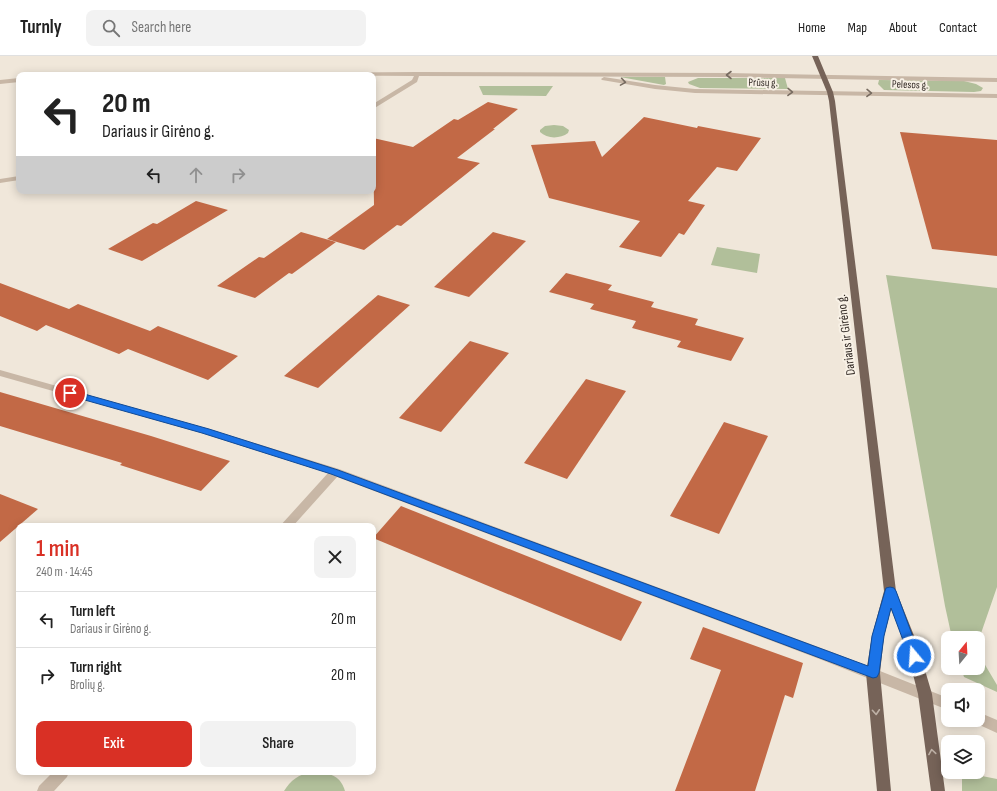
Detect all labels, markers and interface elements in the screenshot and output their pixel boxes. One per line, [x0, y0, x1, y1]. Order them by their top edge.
search box [86, 10, 366, 46]
text: Turnly [20, 16, 62, 39]
icon: search [100, 17, 122, 39]
text: Search here [132, 18, 191, 37]
text: Home [798, 19, 826, 36]
text: Map [848, 19, 867, 36]
text: About [889, 19, 917, 36]
text: Contact [939, 19, 977, 36]
one-way arrow [726, 71, 732, 79]
street label: Prūsų g. [748, 76, 778, 89]
one-way arrow [620, 77, 626, 86]
street label: Pelesos g. [892, 77, 928, 92]
text: 20 m [102, 87, 151, 120]
icon: left [36, 88, 88, 140]
one-way arrow [787, 88, 793, 96]
one-way arrow [866, 89, 872, 97]
text: Dariaus ir Girėno g. [102, 121, 214, 142]
icon: left [143, 164, 165, 186]
icon: ahead [185, 164, 207, 186]
icon: right [227, 164, 249, 186]
street label: Dariaus ir Girėno g. [833, 294, 859, 376]
pin [53, 376, 87, 410]
icon: arrive [59, 382, 81, 404]
text: 1 min [36, 534, 80, 563]
button: close [314, 536, 356, 578]
text: 240 m · 14:45 [36, 564, 93, 580]
text: Turn left [70, 602, 115, 621]
icon: left [36, 609, 58, 631]
text: 20 m [331, 610, 356, 629]
text: Dariaus ir Girėno g. [70, 621, 151, 637]
north arrow [941, 631, 985, 675]
map controls [941, 631, 985, 779]
position arrow [893, 635, 935, 677]
text: Turn right [70, 658, 122, 677]
icon: right [36, 665, 58, 687]
text: 20 m [331, 666, 356, 685]
text: Brolių g. [70, 677, 105, 693]
button: sound [941, 683, 985, 727]
one-way arrow [871, 709, 880, 715]
button: Exit [36, 721, 192, 767]
button: Share [200, 721, 356, 767]
button: layers [941, 735, 985, 779]
one-way arrow [928, 749, 937, 756]

